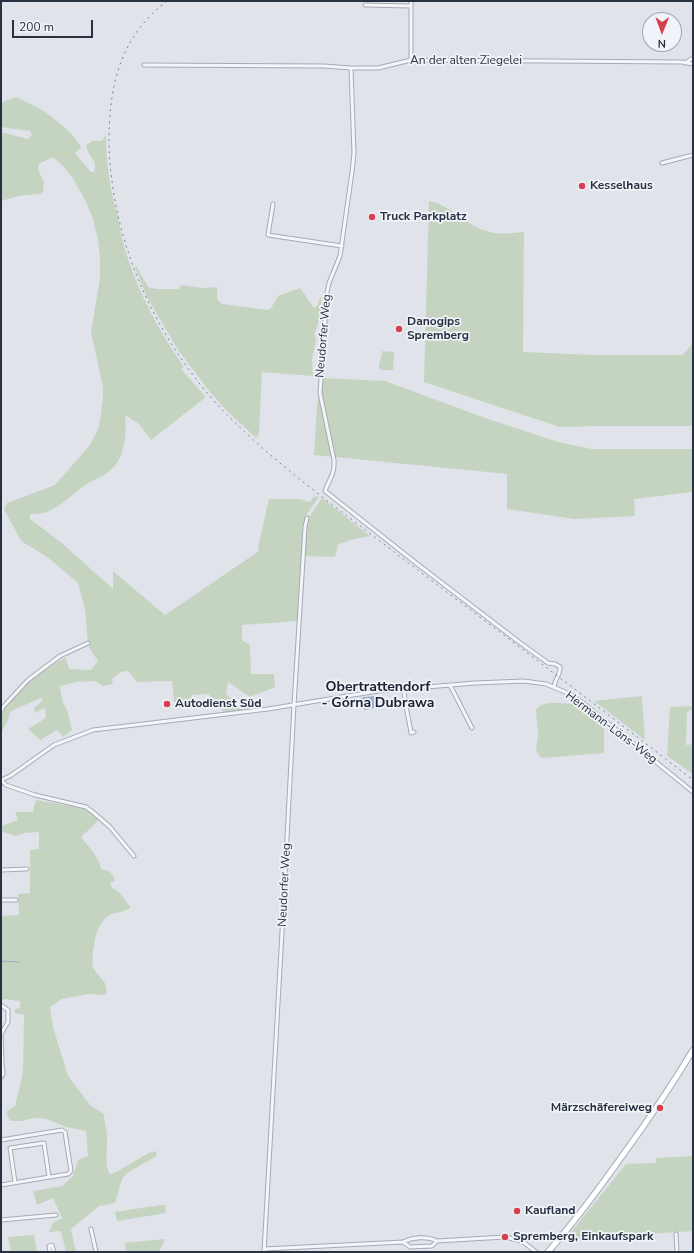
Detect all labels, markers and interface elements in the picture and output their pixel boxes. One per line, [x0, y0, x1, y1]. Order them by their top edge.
scale bar [14, 12, 95, 38]
north arrow [642, 12, 682, 52]
text: 200 m [19, 19, 54, 35]
text: N [658, 36, 666, 51]
street label: An der alten Ziegelei [410, 54, 522, 68]
place label: Kesselhaus [590, 179, 653, 193]
marker: Kesselhaus [577, 181, 587, 191]
place label: Truck Parkplatz [380, 210, 467, 224]
marker: Truck Parkplatz [367, 212, 377, 222]
street label: Neudorfer Weg [313, 294, 335, 378]
place label: Danogips Spremberg [407, 315, 469, 343]
marker: Danogips Spremberg [394, 324, 404, 334]
district label: Obertrattendorf - Górna Dubrawa [322, 680, 434, 712]
street label: Hermann-Löns-Weg [562, 689, 660, 767]
place label: Autodienst Süd [175, 697, 261, 711]
marker: Autodienst Süd [162, 699, 172, 709]
street label: Neudorfer Weg [276, 843, 294, 927]
place label: Märzschäfereiweg [551, 1101, 652, 1115]
marker: Märzschäfereiweg [655, 1103, 665, 1113]
place label: Kaufland [525, 1204, 575, 1218]
marker: Kaufland [512, 1206, 522, 1216]
place label: Spremberg, Einkaufspark [513, 1230, 653, 1244]
marker: Spremberg, Einkaufspark [500, 1232, 510, 1242]

